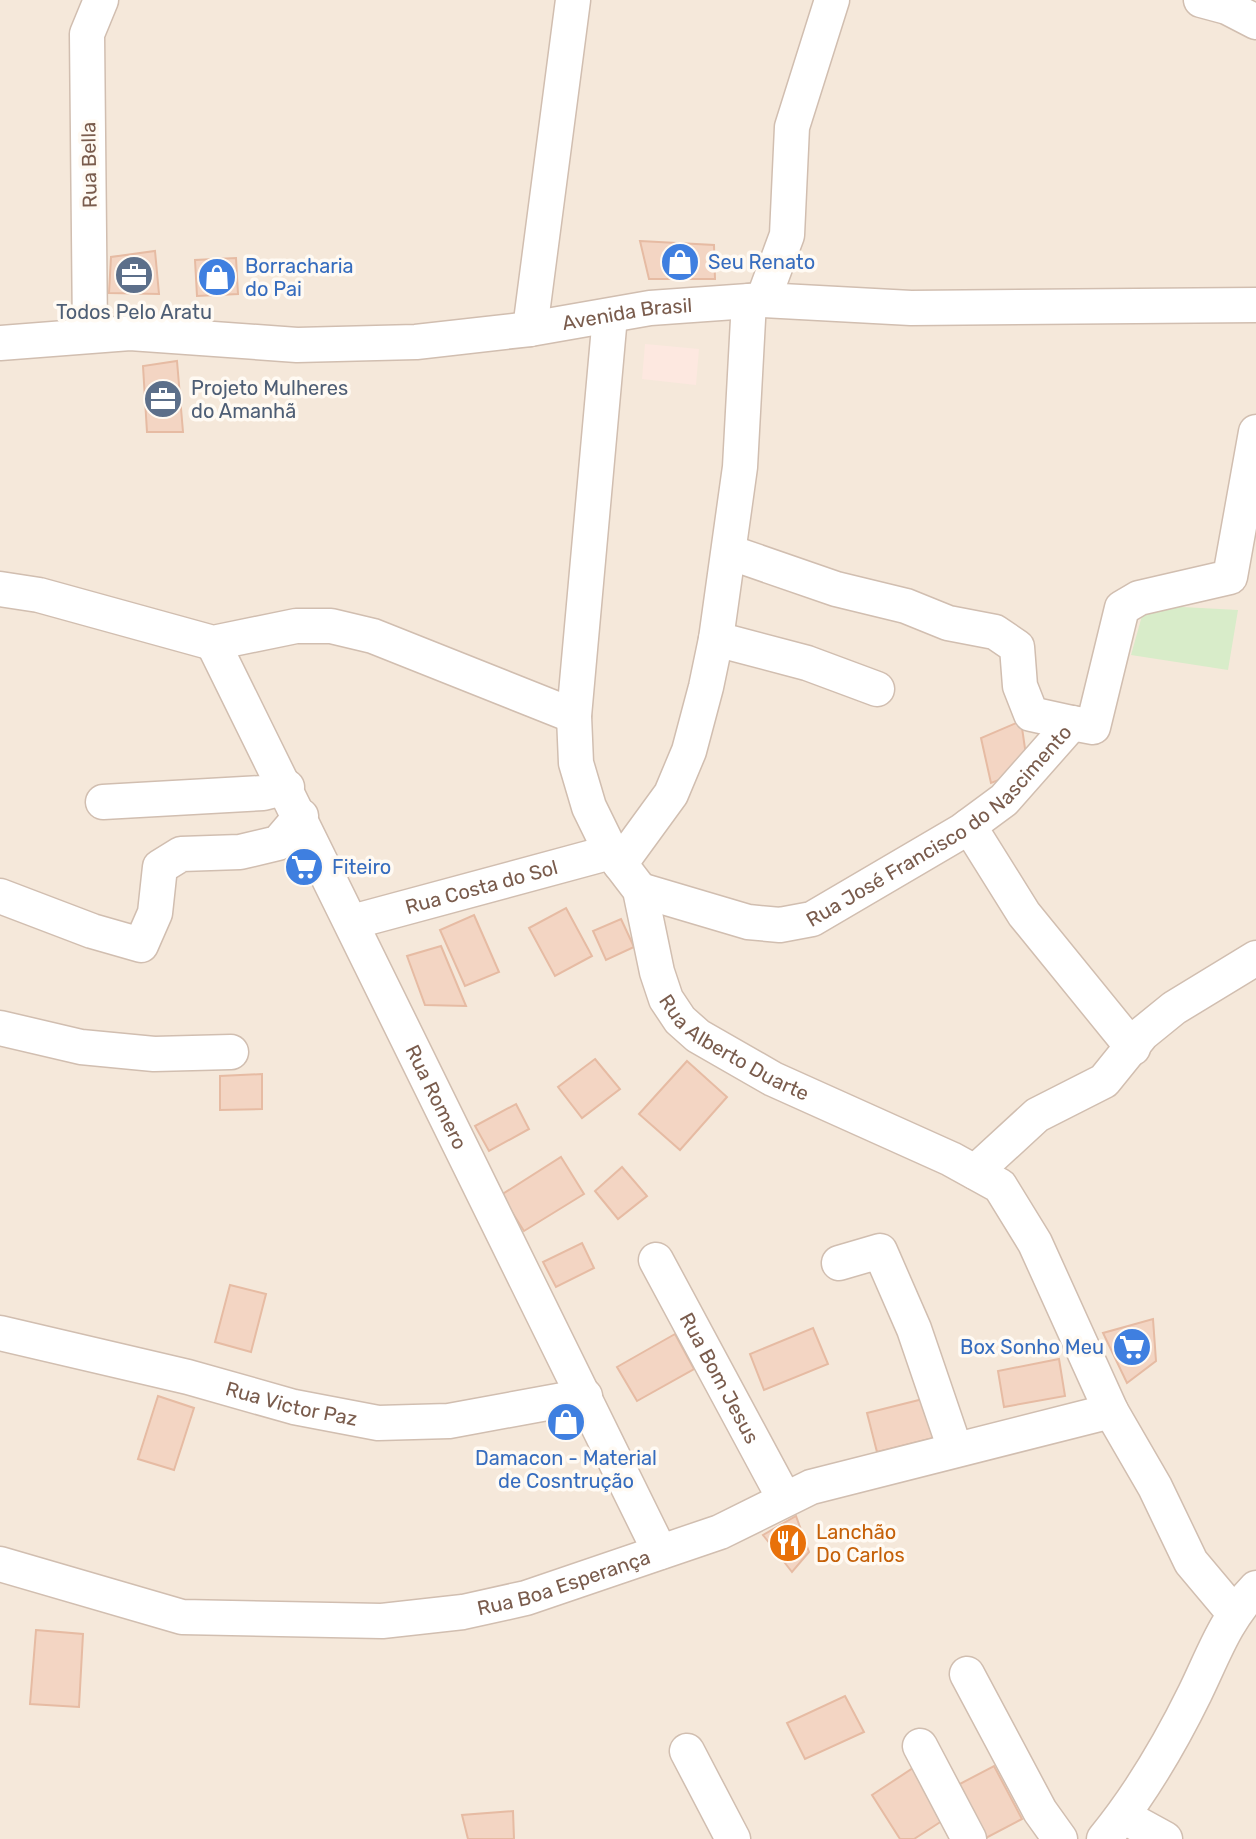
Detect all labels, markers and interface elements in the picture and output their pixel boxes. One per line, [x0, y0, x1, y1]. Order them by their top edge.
street label: Rua Bella [76, 122, 102, 208]
shop icon: Seu Renato [659, 241, 701, 283]
place label: Seu Renato [708, 250, 815, 274]
office icon: Todos Pelo Aratu [113, 254, 155, 296]
place label: Borracharia do Pai [245, 254, 354, 301]
shop icon: Borracharia do Pai [196, 256, 238, 298]
street label: Avenida Brasil [560, 293, 693, 335]
place label: Todos Pelo Aratu [56, 300, 212, 324]
place label: Projeto Mulheres do Amanhã [191, 376, 348, 423]
office icon: Projeto Mulheres do Amanhã [142, 378, 184, 420]
street label: Rua José Francisco do Nascimento [802, 720, 1076, 932]
supermarket icon: Fiteiro [283, 846, 325, 888]
place label: Fiteiro [332, 855, 391, 879]
street label: Rua Costa do Sol [402, 855, 560, 919]
street label: Rua Alberto Duarte [654, 990, 813, 1106]
street label: Rua Romero [400, 1041, 472, 1153]
street label: Rua Bom Jesus [675, 1308, 764, 1448]
supermarket icon: Box Sonho Meu [1111, 1326, 1153, 1368]
place label: Box Sonho Meu [960, 1335, 1104, 1359]
street label: Rua Victor Paz [223, 1376, 359, 1431]
shop icon: Damacon - Material de Cosntrução [545, 1401, 587, 1443]
place label: Damacon - Material de Cosntrução [475, 1446, 657, 1493]
place label: Lanchão Do Carlos [816, 1520, 905, 1567]
restaurant icon: Lanchão Do Carlos [767, 1522, 809, 1564]
street label: Rua Boa Esperança [475, 1545, 653, 1620]

